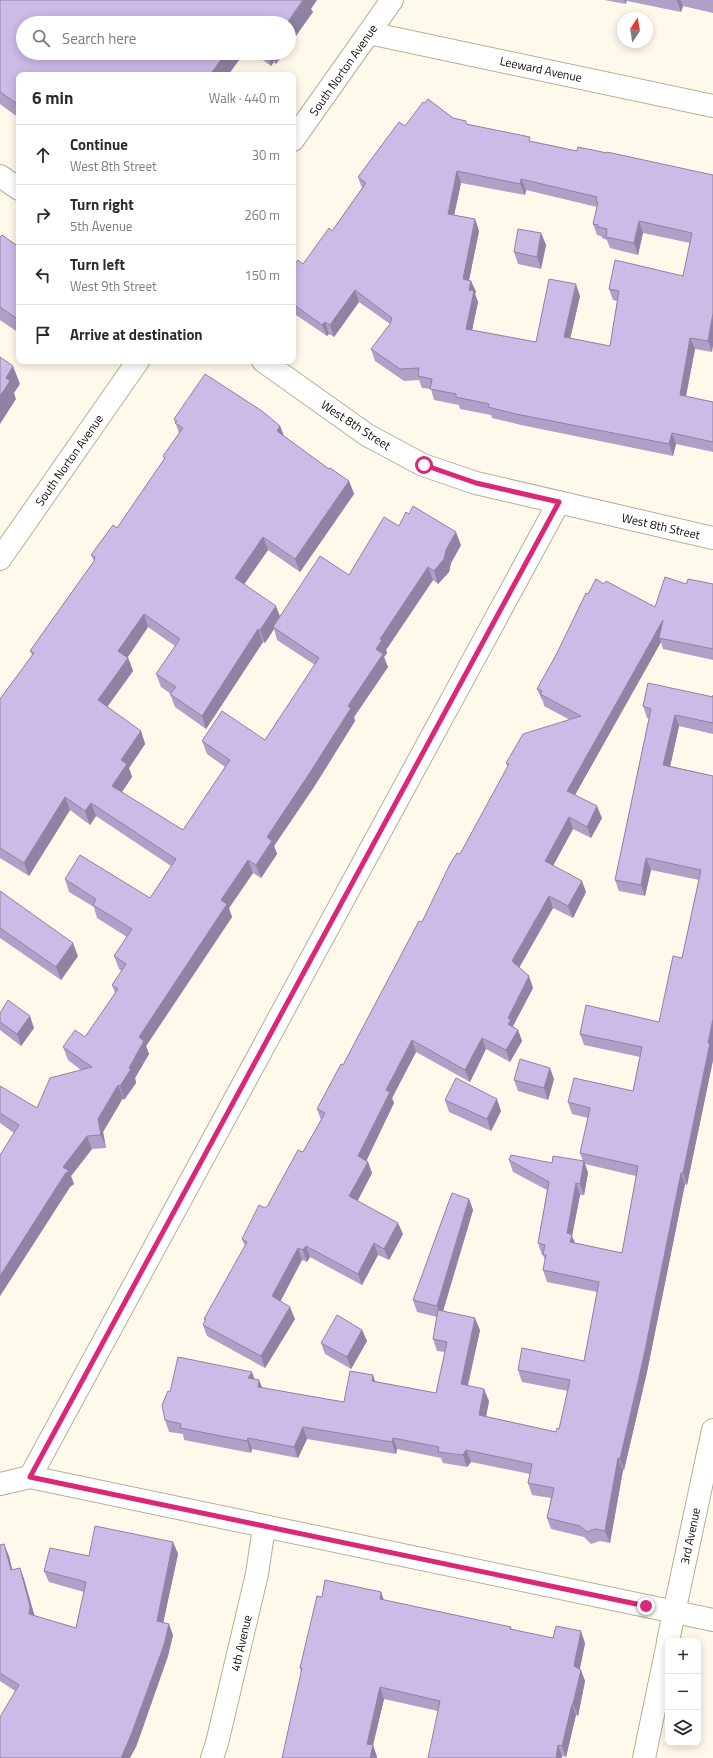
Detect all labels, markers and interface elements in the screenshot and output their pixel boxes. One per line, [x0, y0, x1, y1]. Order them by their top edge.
north arrow [617, 12, 653, 48]
search box [16, 16, 296, 60]
street label: South Norton Avenue [304, 20, 382, 120]
icon: search [30, 27, 52, 49]
text: Search here [62, 27, 136, 50]
street label: Leeward Avenue [498, 51, 584, 87]
text: 6 min [32, 85, 73, 111]
text: Walk · 440 m [209, 88, 280, 108]
text: Continue [70, 133, 128, 156]
icon: ahead [32, 144, 54, 166]
text: 30 m [252, 145, 280, 165]
text: West 8th Street [70, 156, 157, 176]
text: Turn right [70, 193, 134, 216]
icon: right [32, 204, 54, 226]
text: 260 m [244, 205, 280, 225]
text: 5th Avenue [70, 216, 132, 236]
text: Turn left [70, 253, 125, 276]
icon: left [32, 264, 54, 286]
text: 150 m [244, 265, 280, 285]
text: West 9th Street [70, 276, 157, 296]
text: Arrive at destination [70, 323, 203, 346]
icon: arrive [32, 324, 54, 346]
street label: West 8th Street [317, 395, 395, 455]
street label: South Norton Avenue [30, 410, 108, 510]
route start [415, 456, 433, 474]
street label: West 8th Street [620, 508, 703, 544]
street label: 3rd Avenue [675, 1506, 705, 1566]
route end [637, 1597, 655, 1615]
street label: 4th Avenue [225, 1613, 257, 1673]
map controls [665, 1638, 701, 1746]
button: + [665, 1638, 701, 1674]
button: − [665, 1674, 701, 1710]
button: layers [665, 1710, 701, 1746]

